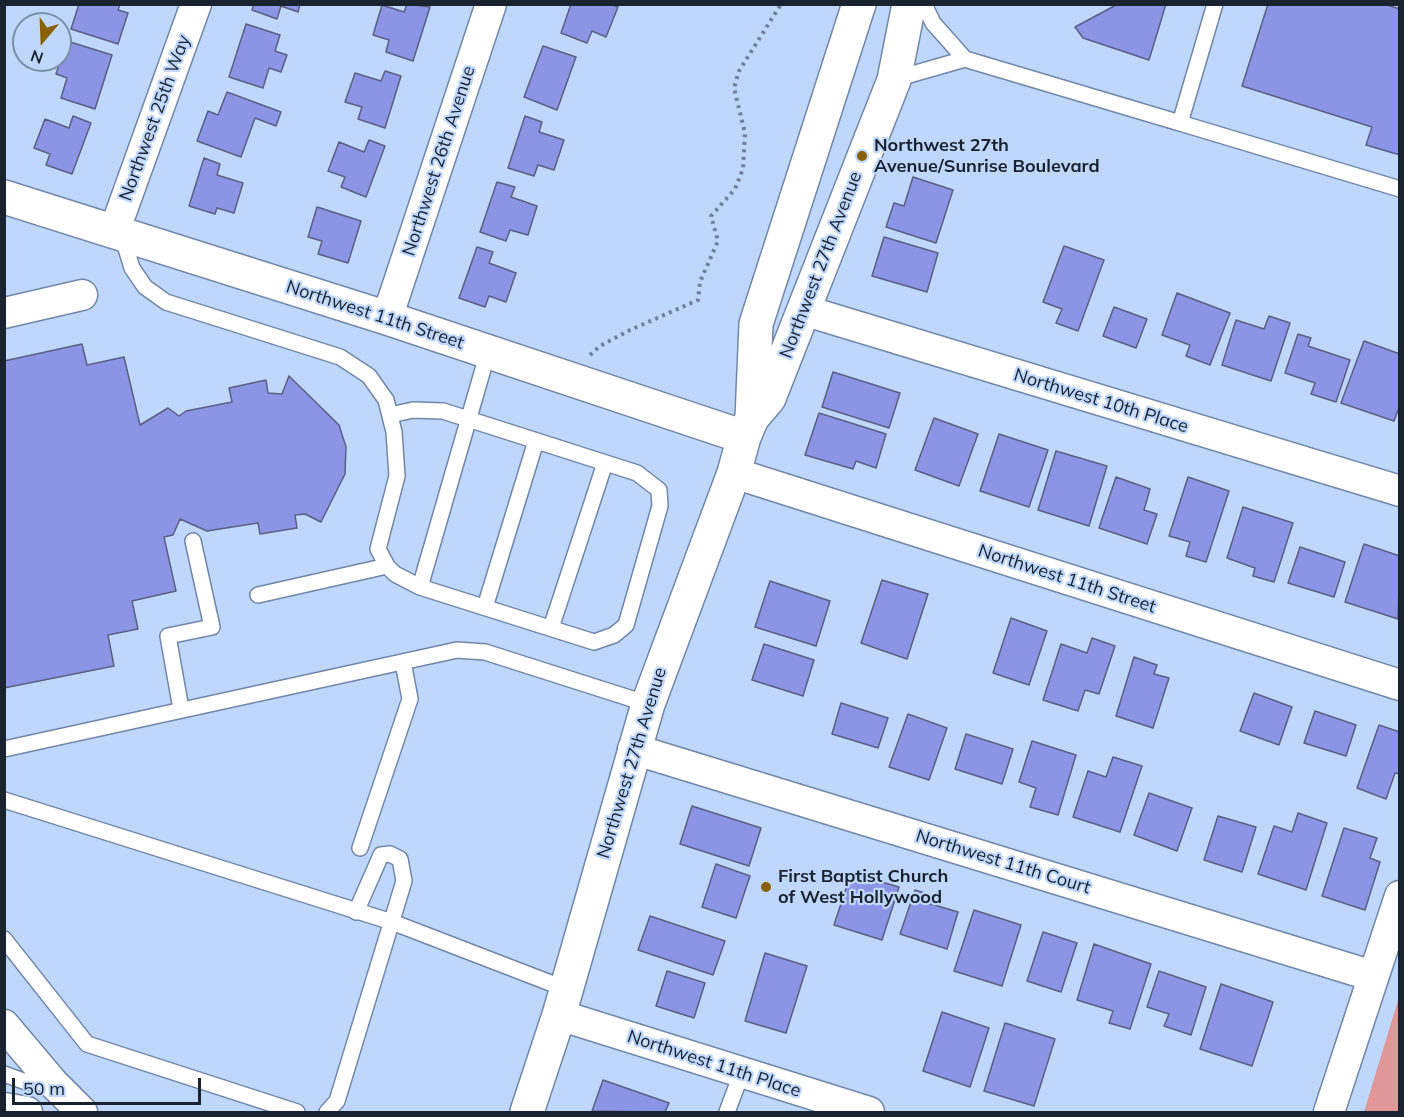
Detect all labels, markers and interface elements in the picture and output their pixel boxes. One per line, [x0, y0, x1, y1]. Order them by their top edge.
north arrow [12, 12, 72, 72]
street label: Northwest 25th Way [115, 32, 195, 204]
text: N [28, 46, 46, 69]
street label: Northwest 26th Avenue [398, 63, 480, 259]
place label: Northwest 27th Avenue/Sunrise Boulevard [874, 135, 1100, 178]
marker: Northwest 27th Avenue/Sunrise Boulevard [855, 149, 869, 163]
street label: Northwest 27th Avenue [775, 168, 867, 362]
street label: Northwest 11th Street [283, 276, 467, 354]
street label: Northwest 10th Place [1011, 364, 1191, 438]
street label: Northwest 11th Street [975, 540, 1159, 618]
street label: Northwest 27th Avenue [593, 665, 671, 861]
street label: Northwest 11th Court [913, 825, 1093, 899]
place label: First Baptist Church of West Hollywood [778, 866, 948, 908]
marker: First Baptist Church of West Hollywood [759, 880, 773, 894]
street label: Northwest 11th Place [625, 1026, 803, 1102]
scale bar [15, 1066, 204, 1104]
text: 50 m [23, 1077, 65, 1100]

